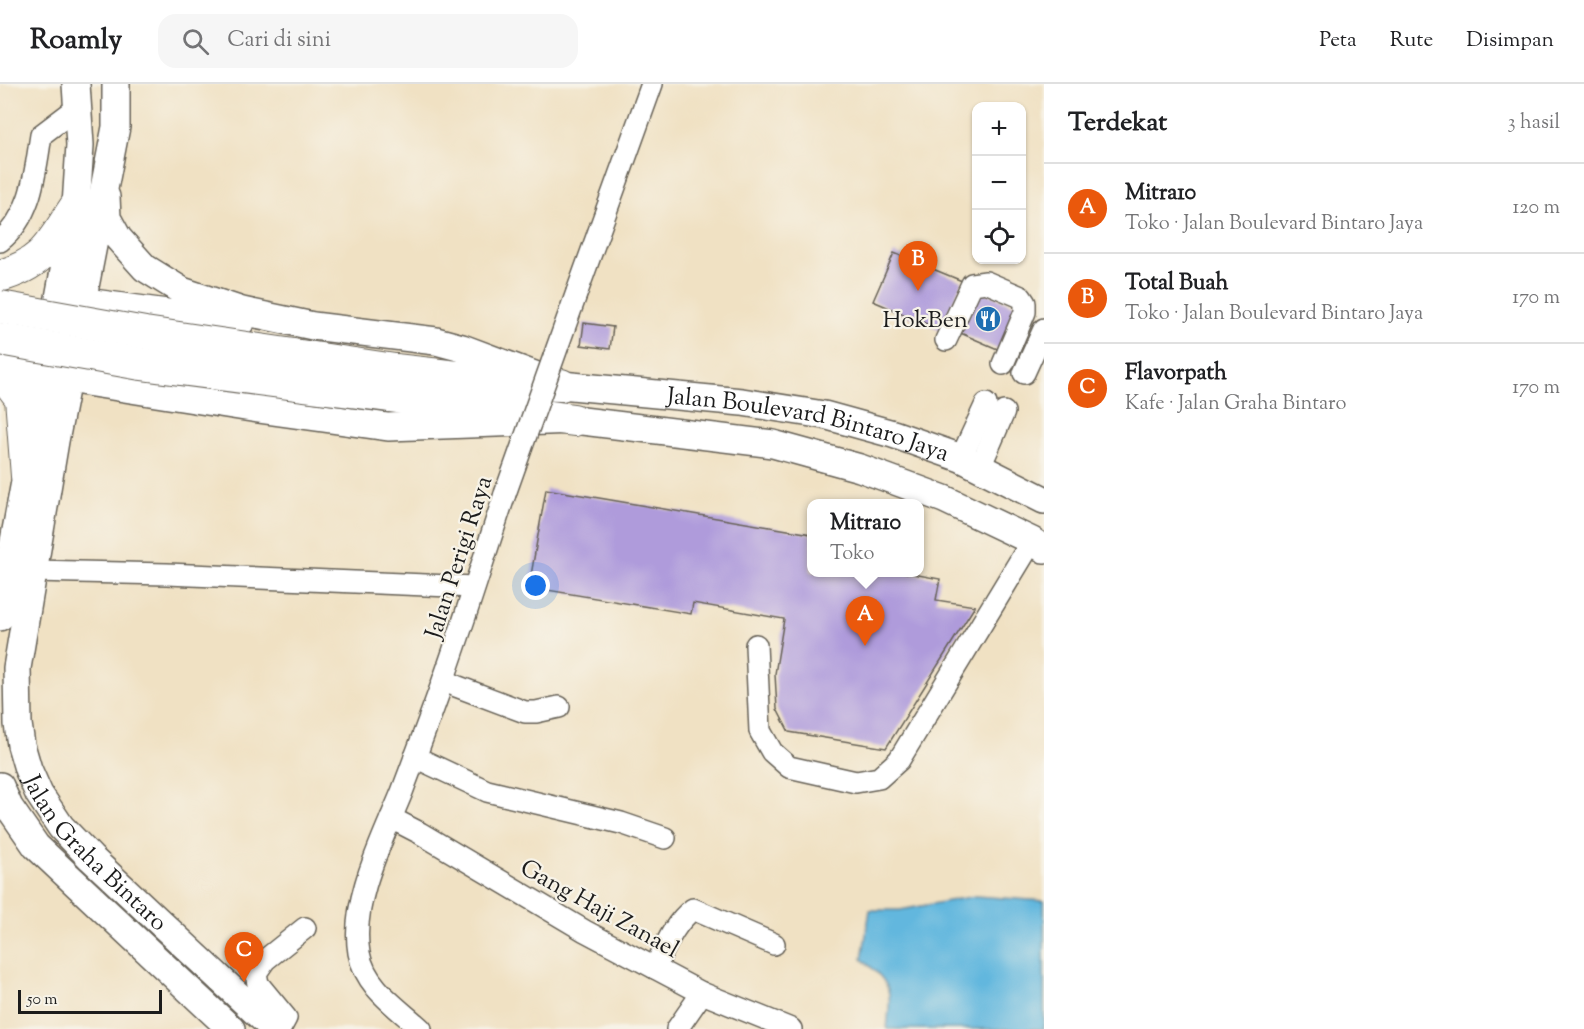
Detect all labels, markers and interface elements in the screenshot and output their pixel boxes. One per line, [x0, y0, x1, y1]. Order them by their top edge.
search box [158, 14, 578, 68]
text: Roamly [30, 21, 122, 61]
icon: search [179, 25, 212, 58]
text: Cari di sini [227, 25, 331, 57]
text: Peta [1319, 26, 1357, 56]
text: Rute [1390, 26, 1433, 56]
text: Disimpan [1466, 26, 1554, 56]
map controls [972, 102, 1026, 264]
button: + [972, 102, 1026, 156]
text: Terdekat [1068, 105, 1167, 142]
text: 3 hasil [1508, 109, 1560, 138]
button: − [972, 156, 1026, 210]
text: Mitra10 [1125, 178, 1196, 210]
text: A [1079, 194, 1096, 223]
text: 120 m [1512, 194, 1560, 223]
button: locate [972, 210, 1026, 264]
text: Toko · Jalan Boulevard Bintaro Jaya [1125, 210, 1423, 239]
pin: B [898, 242, 938, 291]
text: Total Buah [1125, 268, 1229, 300]
text: B [1081, 284, 1094, 313]
text: 170 m [1512, 284, 1560, 313]
text: Toko · Jalan Boulevard Bintaro Jaya [1125, 300, 1423, 329]
place label: HokBen [882, 304, 968, 338]
restaurant icon: HokBen [973, 304, 1003, 334]
text: Flavorpath [1125, 358, 1227, 390]
text: C [1079, 374, 1096, 403]
text: 170 m [1512, 374, 1560, 403]
street label: Jalan Boulevard Bintaro Jaya [663, 380, 953, 471]
text: Kafe · Jalan Graha Bintaro [1125, 390, 1346, 419]
street label: Jalan Perigi Raya [417, 472, 502, 645]
popup [807, 499, 924, 577]
text: Mitra10 [830, 508, 901, 540]
text: Toko [830, 540, 875, 569]
your location [521, 571, 550, 600]
pin: A [846, 596, 884, 646]
street label: Jalan Graha Bintaro [13, 768, 174, 940]
street label: Gang Haji Zanael [513, 852, 685, 968]
pin: C [224, 932, 264, 982]
scale bar [18, 987, 162, 1014]
text: 50 m [27, 989, 58, 1012]

